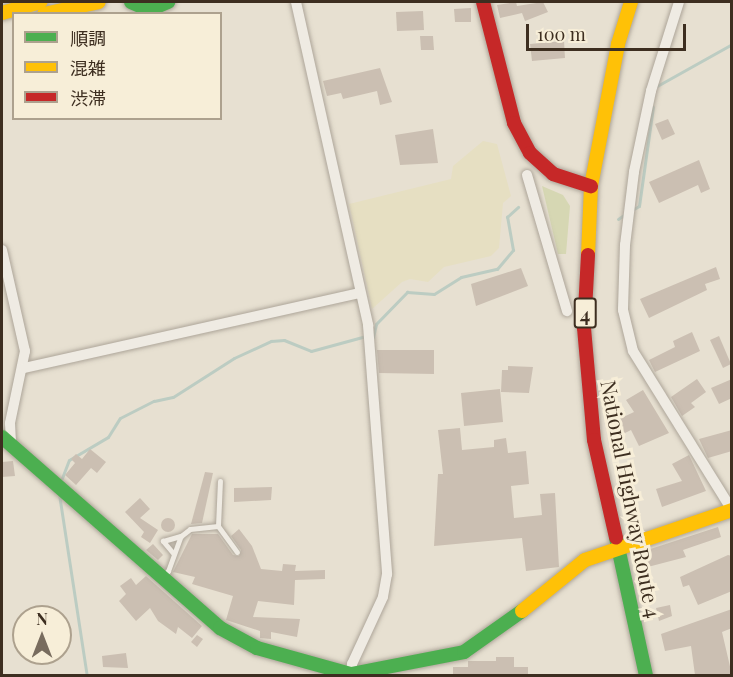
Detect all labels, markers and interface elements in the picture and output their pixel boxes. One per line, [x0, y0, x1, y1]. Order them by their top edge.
legend [12, 12, 222, 120]
scale bar [529, 12, 690, 50]
text: 100 m [537, 22, 586, 46]
text: 順調 [70, 26, 106, 50]
text: 混雑 [70, 56, 106, 80]
text: 渋滞 [70, 86, 106, 110]
road number: 4 [573, 296, 597, 330]
street label: National Highway Route 4 [596, 378, 668, 620]
north arrow [12, 605, 72, 665]
text: N [36, 608, 48, 629]

